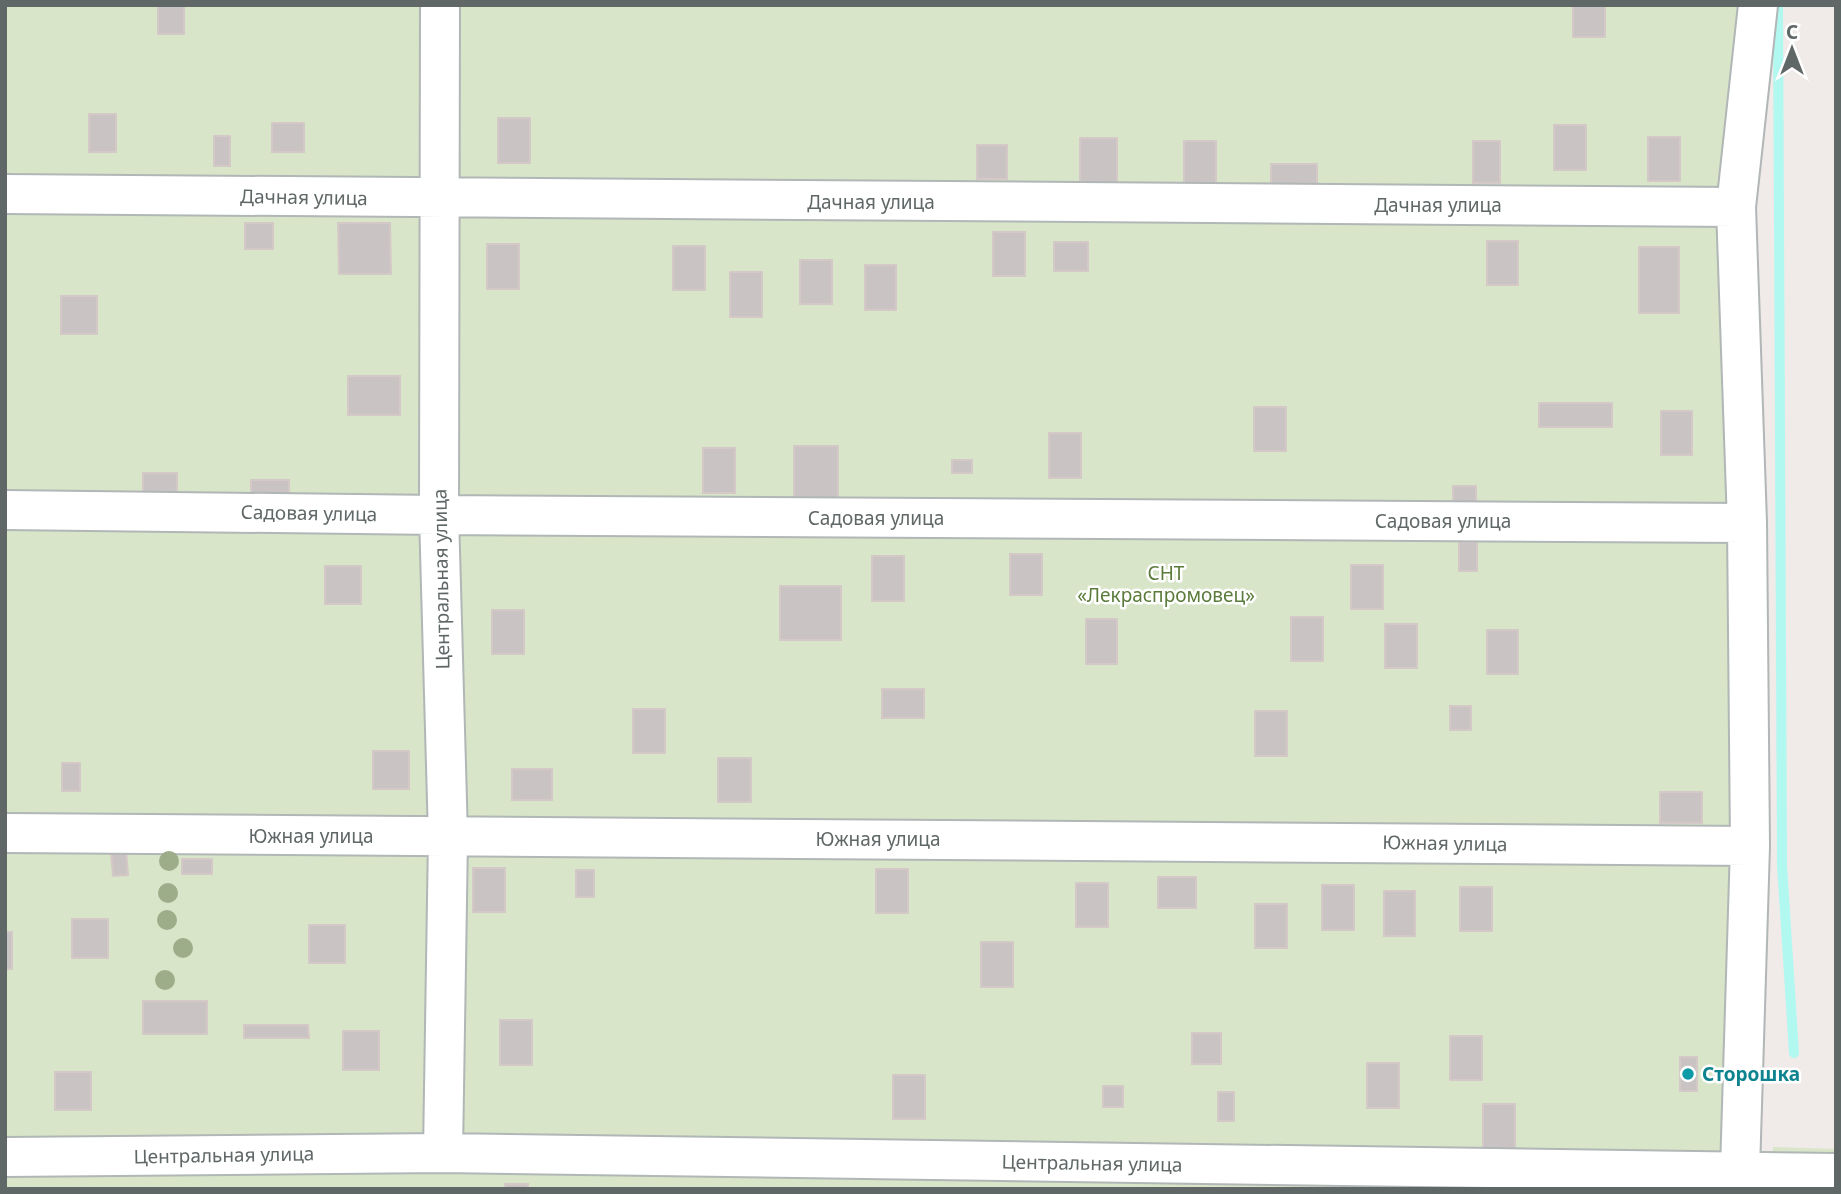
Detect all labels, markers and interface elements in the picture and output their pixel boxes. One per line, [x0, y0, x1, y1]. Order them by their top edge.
north arrow [1757, 14, 1827, 84]
text: С [1786, 19, 1798, 45]
street label: Дачная улица [240, 183, 368, 211]
street label: Дачная улица [807, 189, 935, 215]
street label: Дачная улица [1374, 192, 1502, 218]
street label: Центральная улица [426, 488, 456, 670]
street label: Садовая улица [240, 499, 378, 527]
street label: Садовая улица [808, 505, 944, 531]
street label: Садовая улица [1375, 508, 1511, 534]
park label: СНТ «Лекраспромовец» [1077, 560, 1255, 608]
street label: Южная улица [248, 823, 374, 849]
street label: Южная улица [815, 826, 941, 852]
street label: Южная улица [1382, 829, 1508, 857]
place label: Сторошка [1702, 1061, 1800, 1087]
marker: Сторошка [1680, 1066, 1696, 1082]
street label: Центральная улица [133, 1140, 315, 1170]
street label: Центральная улица [1001, 1148, 1183, 1178]

